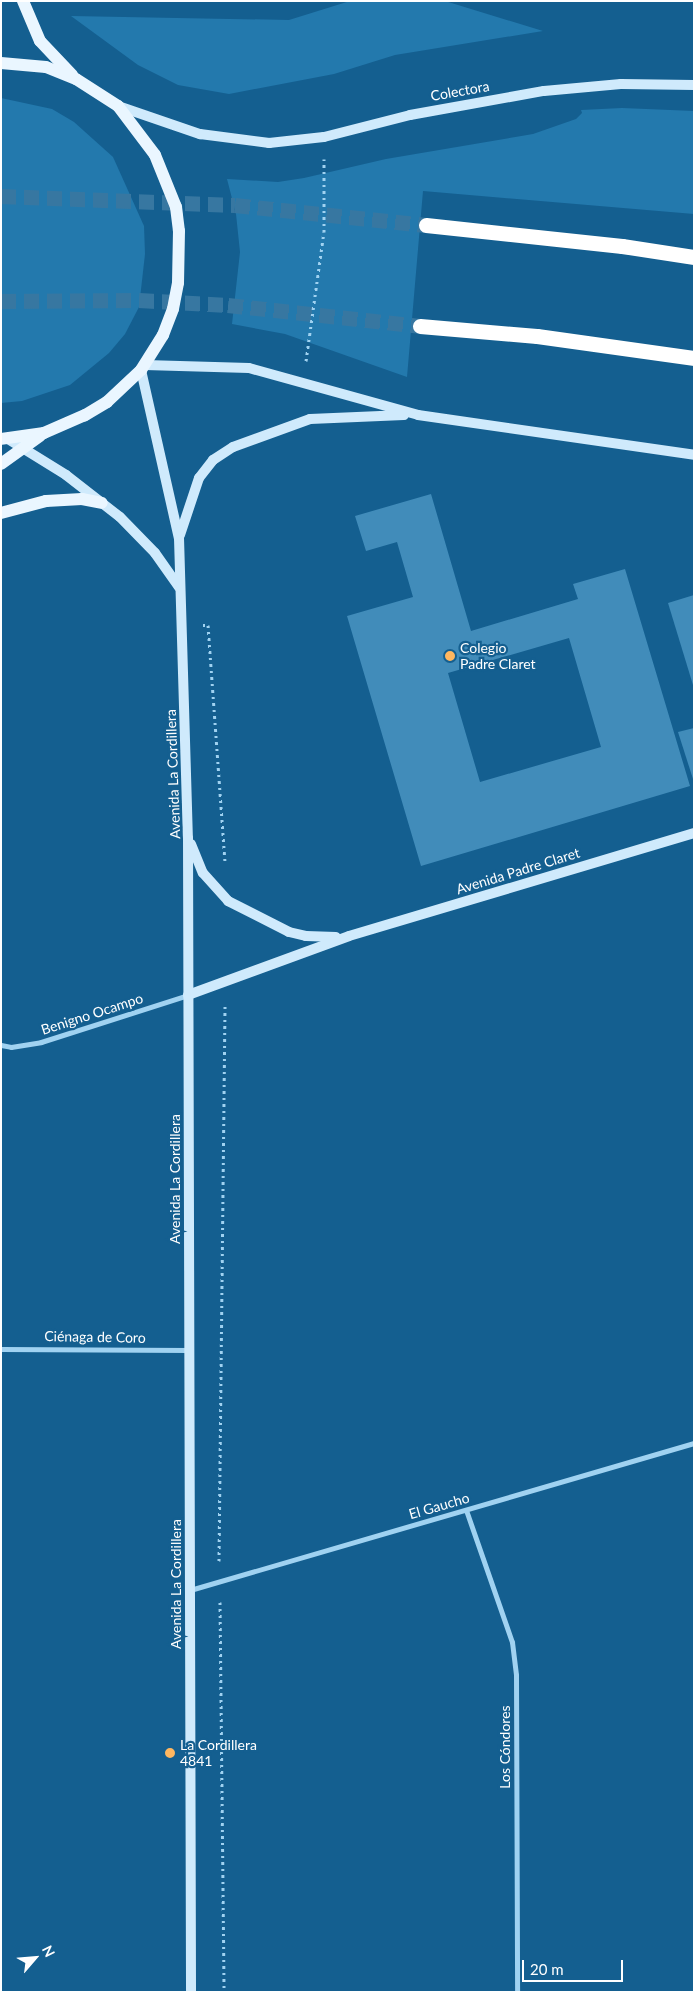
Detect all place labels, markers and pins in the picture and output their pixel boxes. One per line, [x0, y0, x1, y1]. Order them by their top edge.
place label: Colegio Padre Claret [460, 640, 536, 672]
marker: Colegio Padre Claret [444, 650, 456, 662]
place label: La Cordillera 4841 [180, 1737, 257, 1770]
marker: La Cordillera 4841 [164, 1747, 176, 1759]

